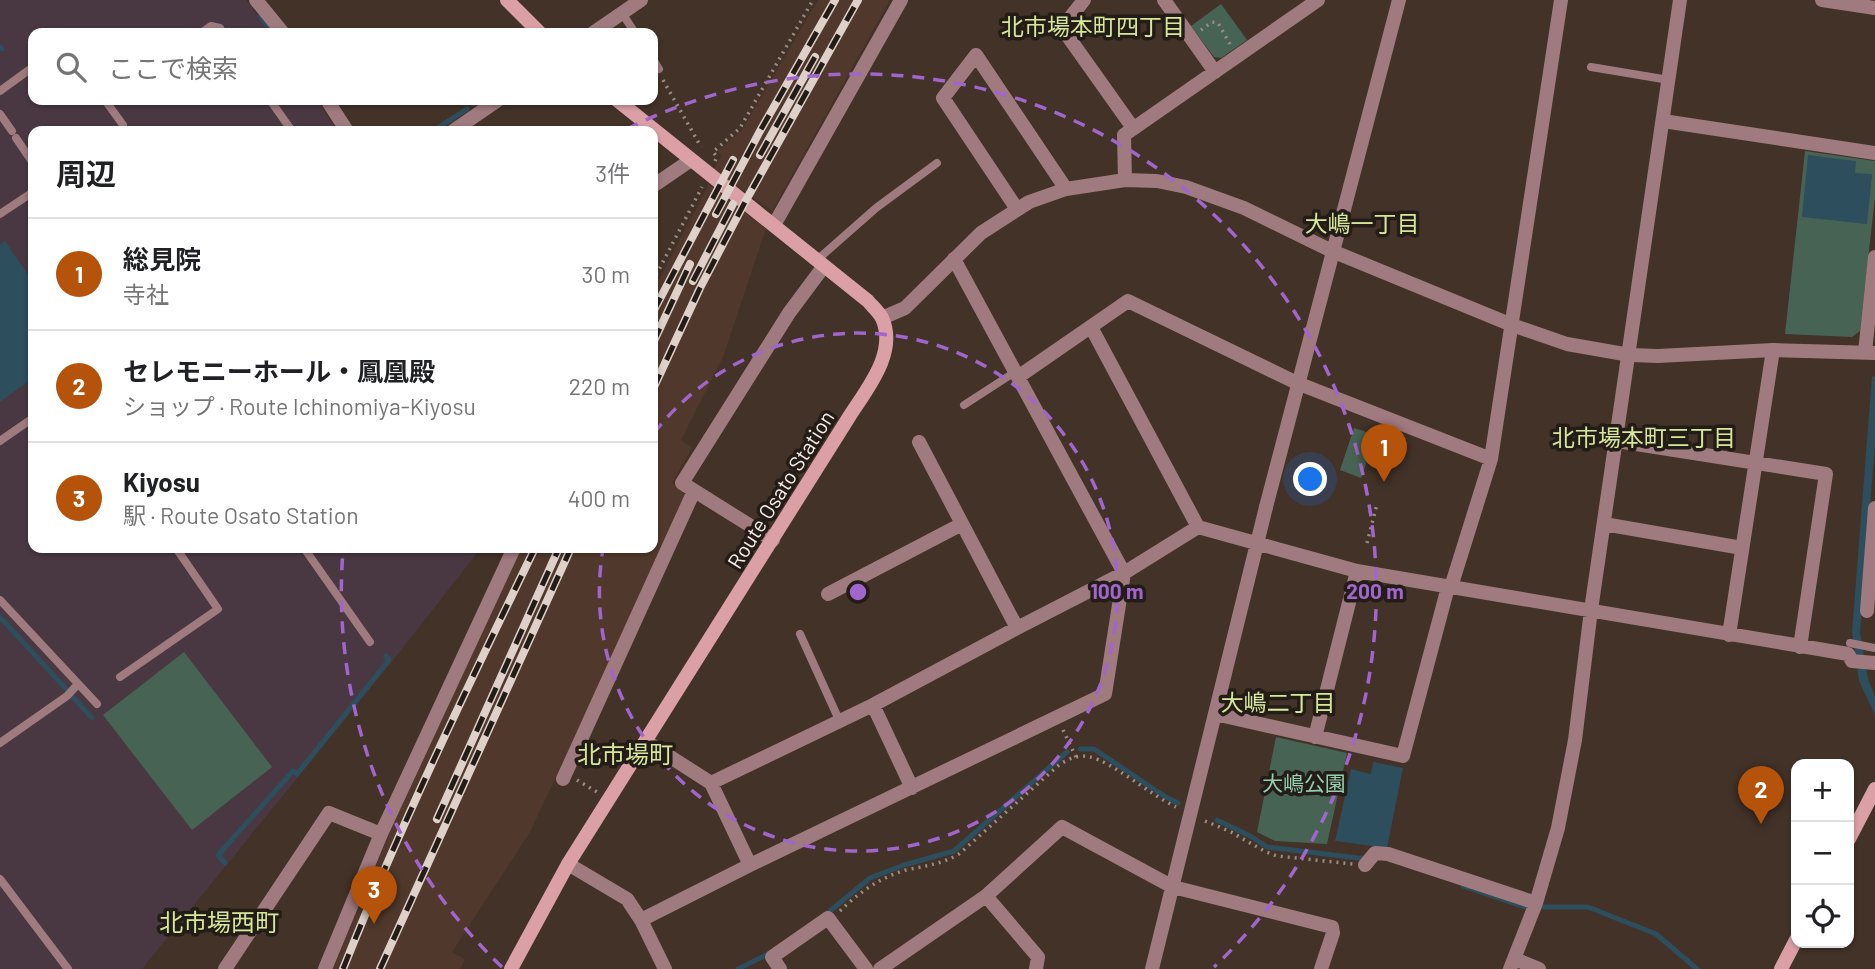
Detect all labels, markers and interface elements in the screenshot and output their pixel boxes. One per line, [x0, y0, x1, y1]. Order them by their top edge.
district label: 北市場本町四丁目 [1001, 12, 1185, 40]
search box [28, 28, 658, 105]
icon: search [52, 48, 90, 86]
text: ここで検索 [108, 52, 238, 83]
text: 周辺 [56, 155, 116, 191]
text: 3件 [595, 159, 630, 187]
district label: 大嶋一丁目 [1305, 209, 1420, 237]
text: 総見院 [123, 243, 201, 274]
text: 1 [75, 260, 83, 288]
text: 30 m [582, 260, 630, 288]
text: 寺社 [123, 280, 169, 308]
text: セレモニーホール・鳳凰殿 [123, 355, 435, 386]
text: 2 [73, 372, 85, 400]
text: 220 m [569, 372, 630, 400]
text: ショップ · Route Ichinomiya-Kiyosu [123, 392, 476, 420]
street label: Route Osato Station [721, 405, 839, 573]
district label: 北市場本町三丁目 [1552, 423, 1736, 451]
pin: 1 [1361, 424, 1407, 482]
your location [1293, 462, 1327, 496]
text: Kiyosu [123, 466, 200, 497]
text: 3 [73, 484, 85, 512]
text: 400 m [568, 484, 630, 512]
text: 駅 · Route Osato Station [123, 501, 359, 529]
text: 100 m [1090, 578, 1144, 603]
text: 200 m [1346, 578, 1404, 603]
centre of rings [846, 580, 870, 604]
district label: 大嶋二丁目 [1221, 688, 1336, 716]
district label: 北市場町 [577, 739, 673, 768]
map controls [1791, 759, 1854, 948]
button: + [1791, 759, 1854, 822]
pin: 2 [1738, 766, 1784, 824]
park label: 大嶋公園 [1262, 770, 1346, 795]
button: − [1791, 822, 1854, 885]
pin: 3 [351, 866, 397, 924]
button: locate [1791, 885, 1854, 948]
district label: 北市場西町 [159, 907, 279, 936]

